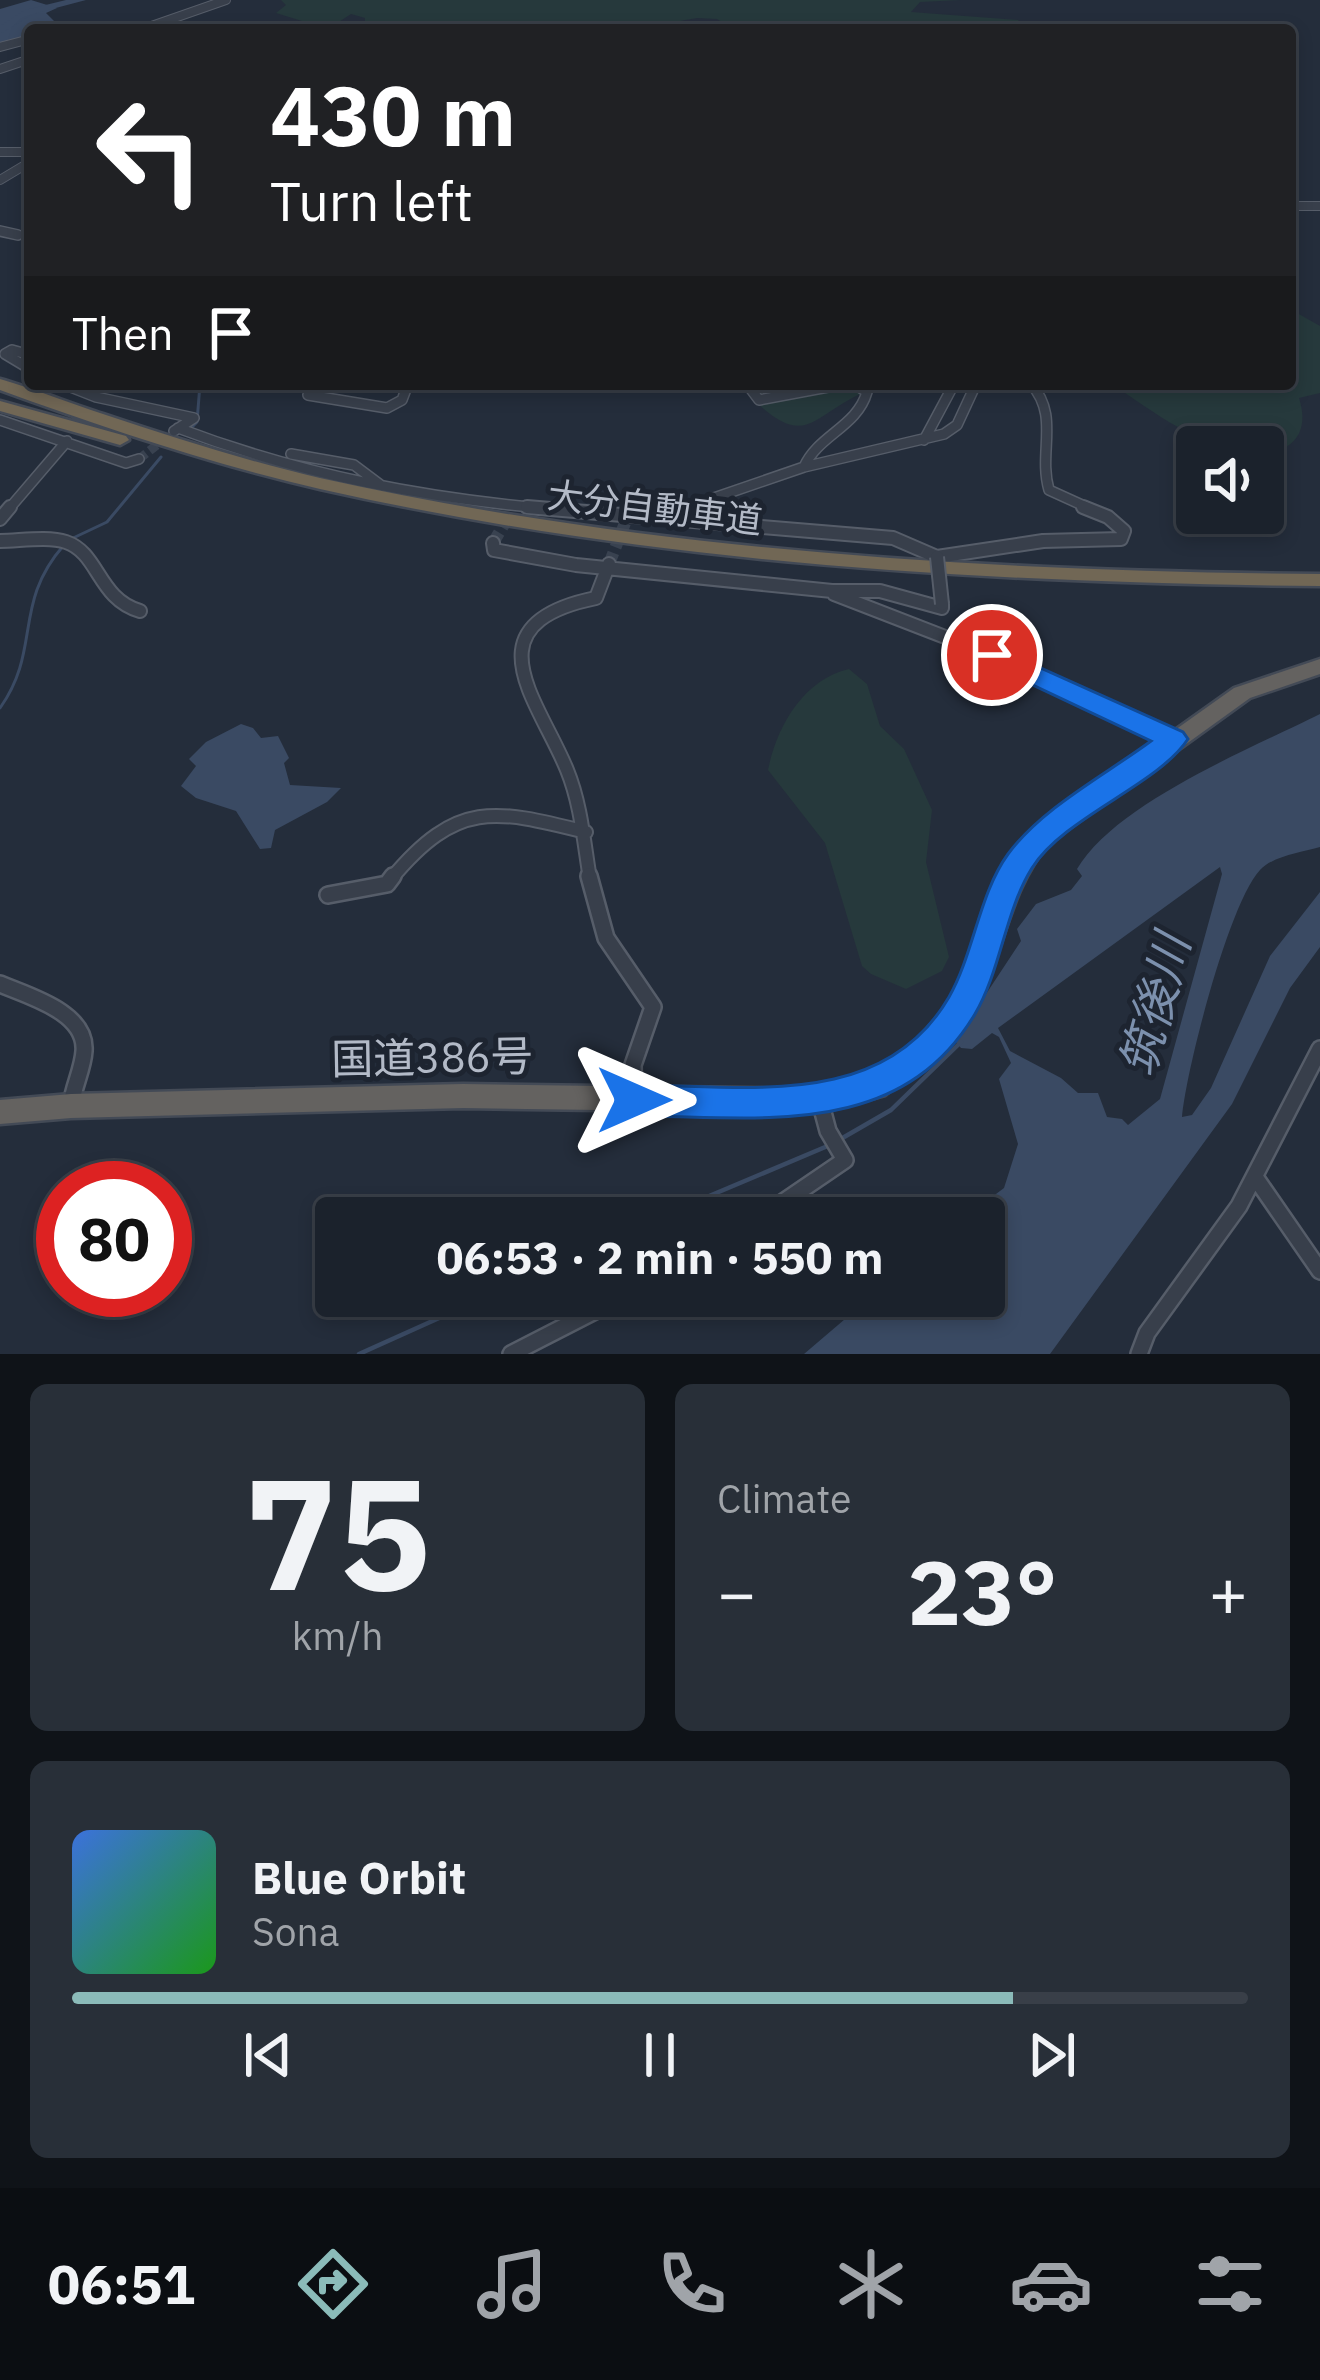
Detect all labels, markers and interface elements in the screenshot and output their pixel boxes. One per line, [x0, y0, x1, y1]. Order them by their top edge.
text: 430 m [270, 60, 516, 169]
icon: left [72, 72, 228, 228]
text: Turn left [270, 166, 473, 236]
icon: arrive [198, 300, 264, 366]
text: Then [72, 304, 174, 362]
map controls [1176, 426, 1284, 534]
button: sound [1176, 426, 1284, 534]
street label: 大分自動車道 [545, 471, 765, 543]
pin [941, 604, 1043, 706]
icon: arrive [959, 622, 1025, 688]
water label: 筑後川 [1105, 923, 1204, 1083]
street label: 国道386号 [331, 1028, 533, 1086]
position arrow [571, 1037, 697, 1163]
speed limit sign: 80 [36, 1161, 192, 1317]
text: 06:53 · 2 min · 550 m [437, 1228, 883, 1286]
text: 75 [244, 1430, 431, 1633]
text: Climate [717, 1473, 851, 1524]
text: 23° [907, 1533, 1058, 1650]
text: − [717, 1549, 757, 1635]
text: + [1208, 1549, 1248, 1635]
text: km/h [292, 1610, 383, 1661]
text: Blue Orbit [252, 1848, 466, 1906]
text: Sona [252, 1906, 339, 1957]
icon: previous [235, 2022, 301, 2088]
icon: pause [627, 2022, 693, 2088]
icon: next [1019, 2022, 1085, 2088]
icon: directions [291, 2242, 375, 2326]
icon: music [470, 2242, 554, 2326]
icon: phone [650, 2242, 734, 2326]
icon: climate [829, 2242, 913, 2326]
icon: car [1009, 2242, 1093, 2326]
icon: filters [1188, 2242, 1272, 2326]
text: 06:51 [48, 2249, 195, 2319]

